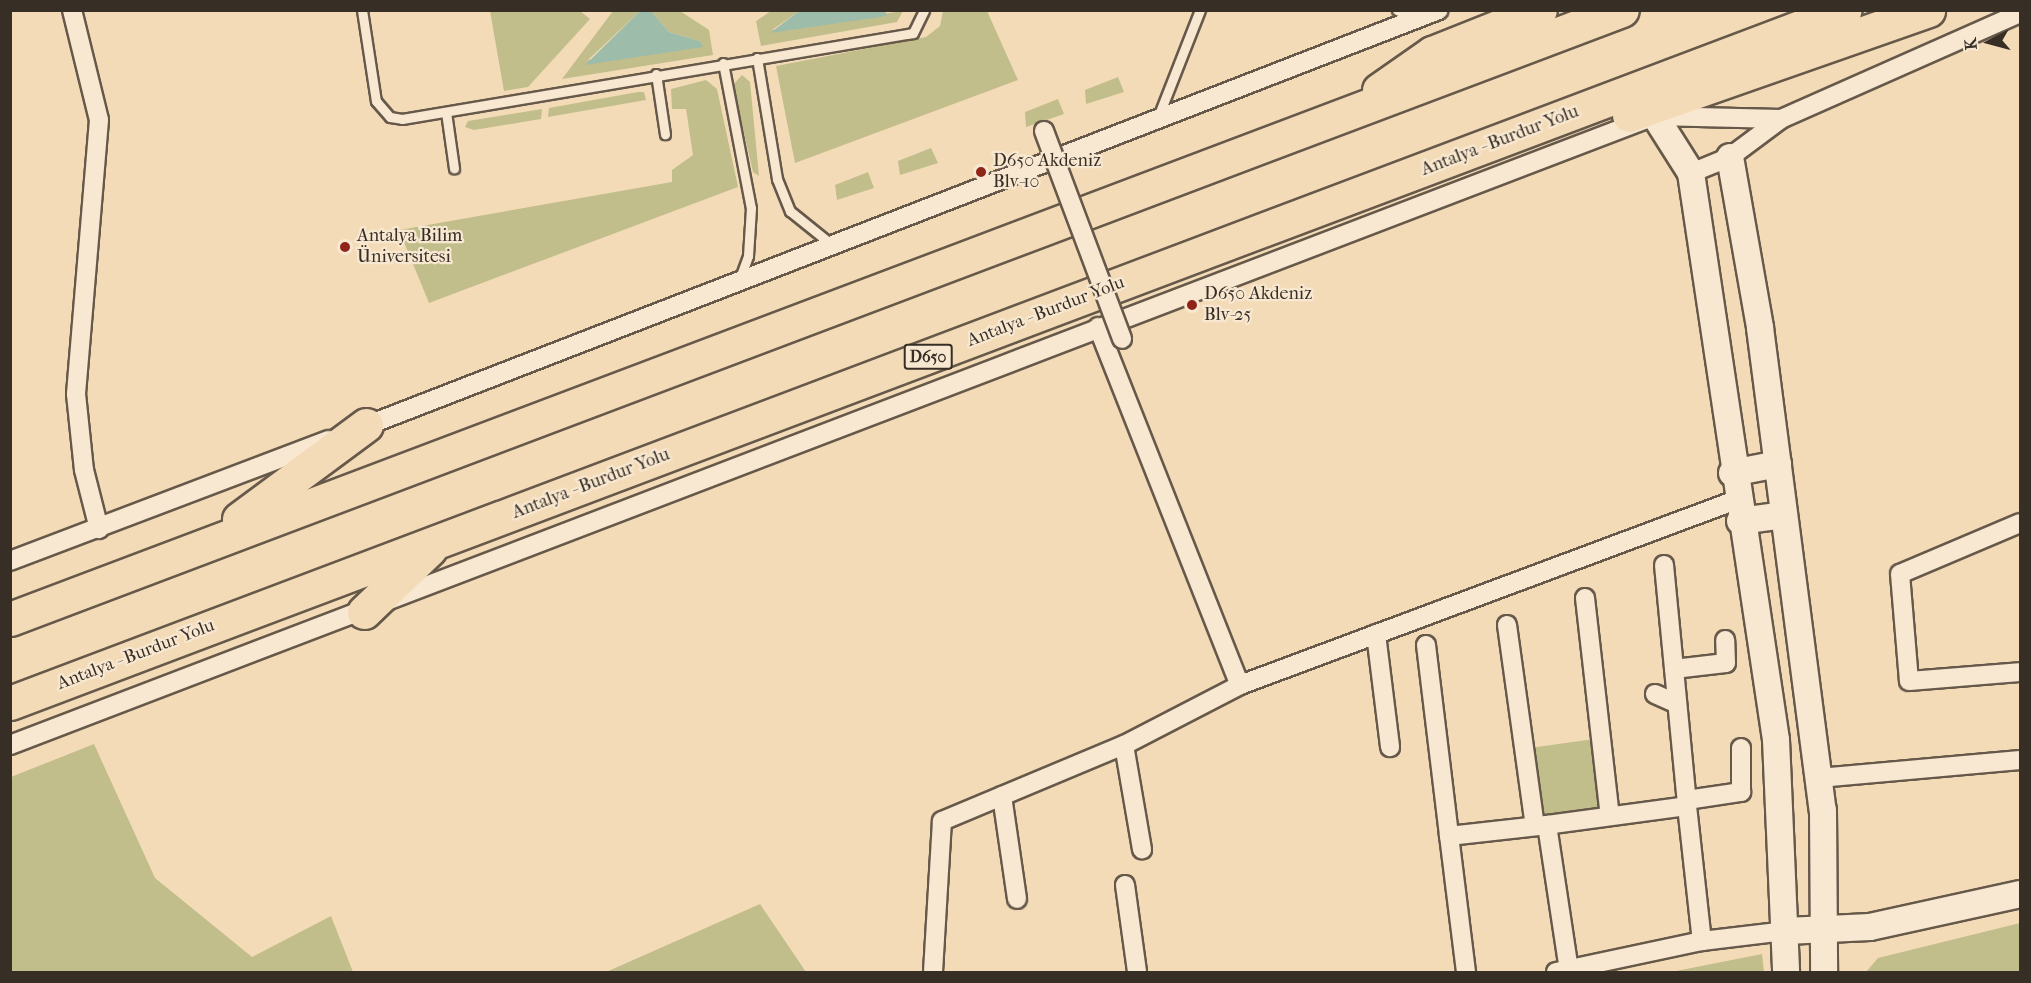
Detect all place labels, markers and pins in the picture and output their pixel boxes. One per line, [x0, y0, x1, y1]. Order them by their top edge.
place label: D650 Akdeniz Blv-10 [993, 151, 1101, 194]
marker: D650 Akdeniz Blv-10 [974, 165, 988, 179]
place label: Antalya Bilim Üniversitesi [357, 226, 462, 268]
marker: Antalya Bilim Üniversitesi [338, 240, 352, 254]
place label: D650 Akdeniz Blv-25 [1204, 284, 1312, 326]
marker: D650 Akdeniz Blv-25 [1185, 298, 1199, 312]

